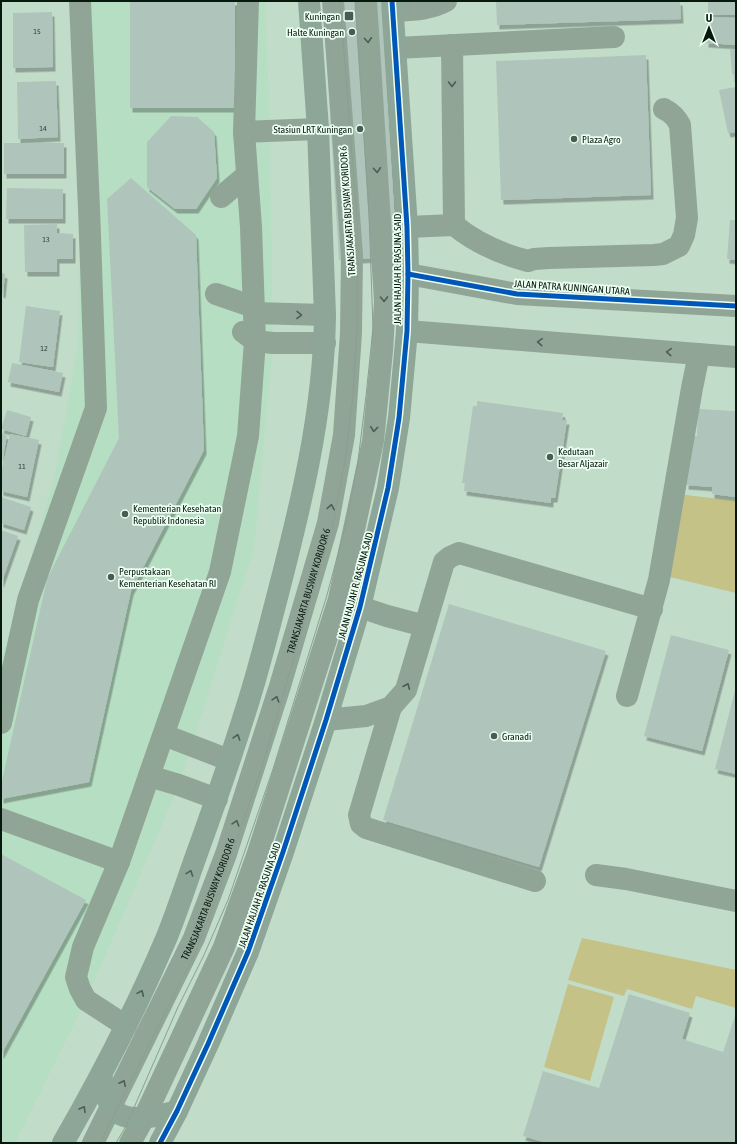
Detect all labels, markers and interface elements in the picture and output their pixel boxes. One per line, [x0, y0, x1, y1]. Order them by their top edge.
north arrow [689, 8, 729, 48]
marker: Kuningan [343, 10, 355, 22]
place label: Kuningan [305, 11, 340, 22]
text: U [706, 12, 712, 24]
house number: 15 [33, 27, 41, 36]
place label: Halte Kuningan [287, 27, 344, 38]
marker: Halte Kuningan [347, 27, 357, 37]
one-way arrow [364, 37, 373, 43]
one-way arrow [448, 81, 456, 87]
house number: 14 [39, 124, 47, 133]
place label: Stasiun LRT Kuningan [274, 124, 352, 135]
marker: Stasiun LRT Kuningan [355, 124, 365, 134]
marker: Plaza Agro [569, 134, 579, 144]
place label: Plaza Agro [582, 134, 621, 145]
street label: TRANSJAKARTA BUSWAY KORIDOR 6 [337, 145, 358, 276]
one-way arrow [372, 167, 381, 173]
street label: JALAN HAJJAH R. RASUNA SAID [392, 213, 403, 324]
house number: 13 [42, 235, 50, 244]
street label: JALAN PATRA KUNINGAN UTARA [514, 278, 630, 297]
one-way arrow [380, 296, 388, 302]
one-way arrow [296, 310, 302, 319]
one-way arrow [537, 337, 543, 346]
house number: 12 [40, 344, 48, 353]
one-way arrow [666, 348, 672, 357]
one-way arrow [370, 426, 379, 432]
place label: Kedutaan Besar Aljazair [558, 446, 609, 469]
marker: Kedutaan Besar Aljazair [545, 452, 555, 462]
house number: 11 [18, 462, 26, 471]
place label: Kementerian Kesehatan Republik Indonesia [133, 503, 222, 526]
one-way arrow [326, 504, 334, 510]
marker: Kementerian Kesehatan Republik Indonesia [120, 509, 130, 519]
street label: TRANSJAKARTA BUSWAY KORIDOR 6 [285, 527, 332, 655]
street label: JALAN HAJJAH R. RASUNA SAID [336, 531, 375, 641]
place label: Perpustakaan Kementerian Kesehatan RI [119, 566, 216, 589]
marker: Perpustakaan Kementerian Kesehatan RI [106, 572, 116, 582]
one-way arrow [402, 682, 410, 689]
one-way arrow [271, 696, 280, 703]
marker: Granadi [489, 731, 499, 741]
place label: Granadi [502, 731, 531, 742]
one-way arrow [232, 733, 241, 740]
one-way arrow [231, 820, 240, 827]
street label: TRANSJAKARTA BUSWAY KORIDOR 6 [179, 836, 237, 962]
street label: JALAN HAJJAH R. RASUNA SAID [236, 841, 283, 949]
one-way arrow [185, 869, 194, 876]
one-way arrow [136, 990, 144, 998]
one-way arrow [118, 1080, 126, 1088]
one-way arrow [78, 1106, 85, 1113]

